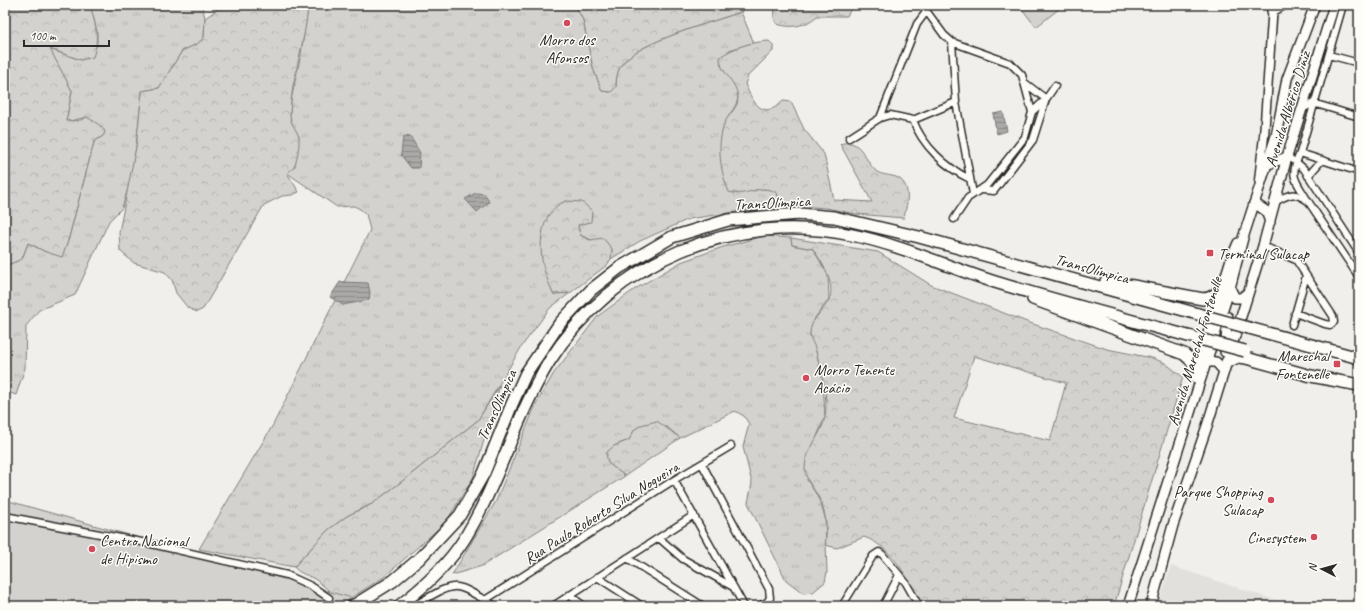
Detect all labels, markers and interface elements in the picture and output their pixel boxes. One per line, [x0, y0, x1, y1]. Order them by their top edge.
marker: Morro dos Afonsos [562, 18, 572, 28]
scale bar [24, 22, 109, 48]
text: 100 m [30, 28, 57, 44]
place label: Morro dos Afonsos [539, 30, 596, 68]
street label: Avenida Albérico Diniz [1261, 47, 1316, 169]
street label: TransOlímpica [734, 191, 812, 215]
place label: Terminal Sulacap [1218, 244, 1310, 264]
marker: Terminal Sulacap [1205, 248, 1215, 258]
street label: TransOlímpica [1053, 250, 1132, 289]
street label: Avenida Marechal Fontenelle [1163, 273, 1228, 428]
place label: Marechal Fontenelle [1276, 346, 1332, 384]
marker: Marechal Fontenelle [1332, 359, 1342, 369]
place label: Morro Tenente Acácio [814, 360, 896, 398]
street label: TransOlímpica [472, 365, 522, 444]
marker: Morro Tenente Acácio [801, 373, 811, 383]
street label: Rua Paulo Roberto Silva Nogueira [521, 456, 684, 569]
place label: Parque Shopping Sulacap [1174, 482, 1264, 520]
marker: Parque Shopping Sulacap [1266, 495, 1276, 505]
place label: Cinesystem [1247, 528, 1307, 548]
place label: Centro Nacional de Hipismo [100, 531, 191, 569]
marker: Cinesystem [1309, 532, 1319, 542]
marker: Centro Nacional de Hipismo [87, 544, 97, 554]
north arrow [1302, 549, 1342, 589]
text: N [1305, 562, 1320, 572]

